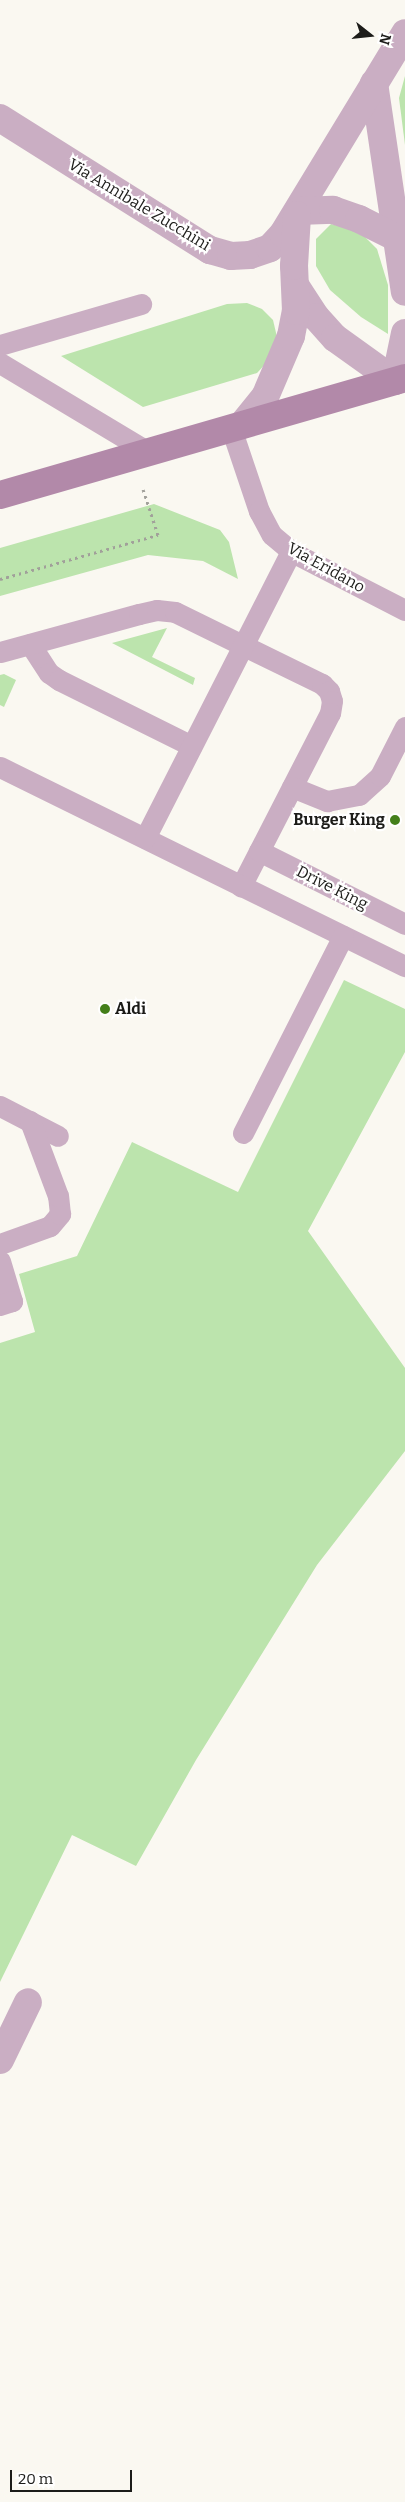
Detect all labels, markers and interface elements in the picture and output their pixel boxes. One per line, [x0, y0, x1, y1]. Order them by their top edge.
north arrow [345, 10, 395, 60]
text: N [375, 32, 395, 47]
street label: Via Annibale Zucchini [64, 155, 214, 255]
street label: Via Eridano [284, 539, 368, 597]
place label: Burger King [293, 810, 385, 830]
marker: Burger King [389, 814, 401, 826]
street label: Drive King [293, 862, 371, 914]
place label: Aldi [115, 999, 146, 1019]
marker: Aldi [99, 1003, 111, 1015]
scale bar [12, 2460, 135, 2492]
text: 20 m [18, 2470, 53, 2488]

